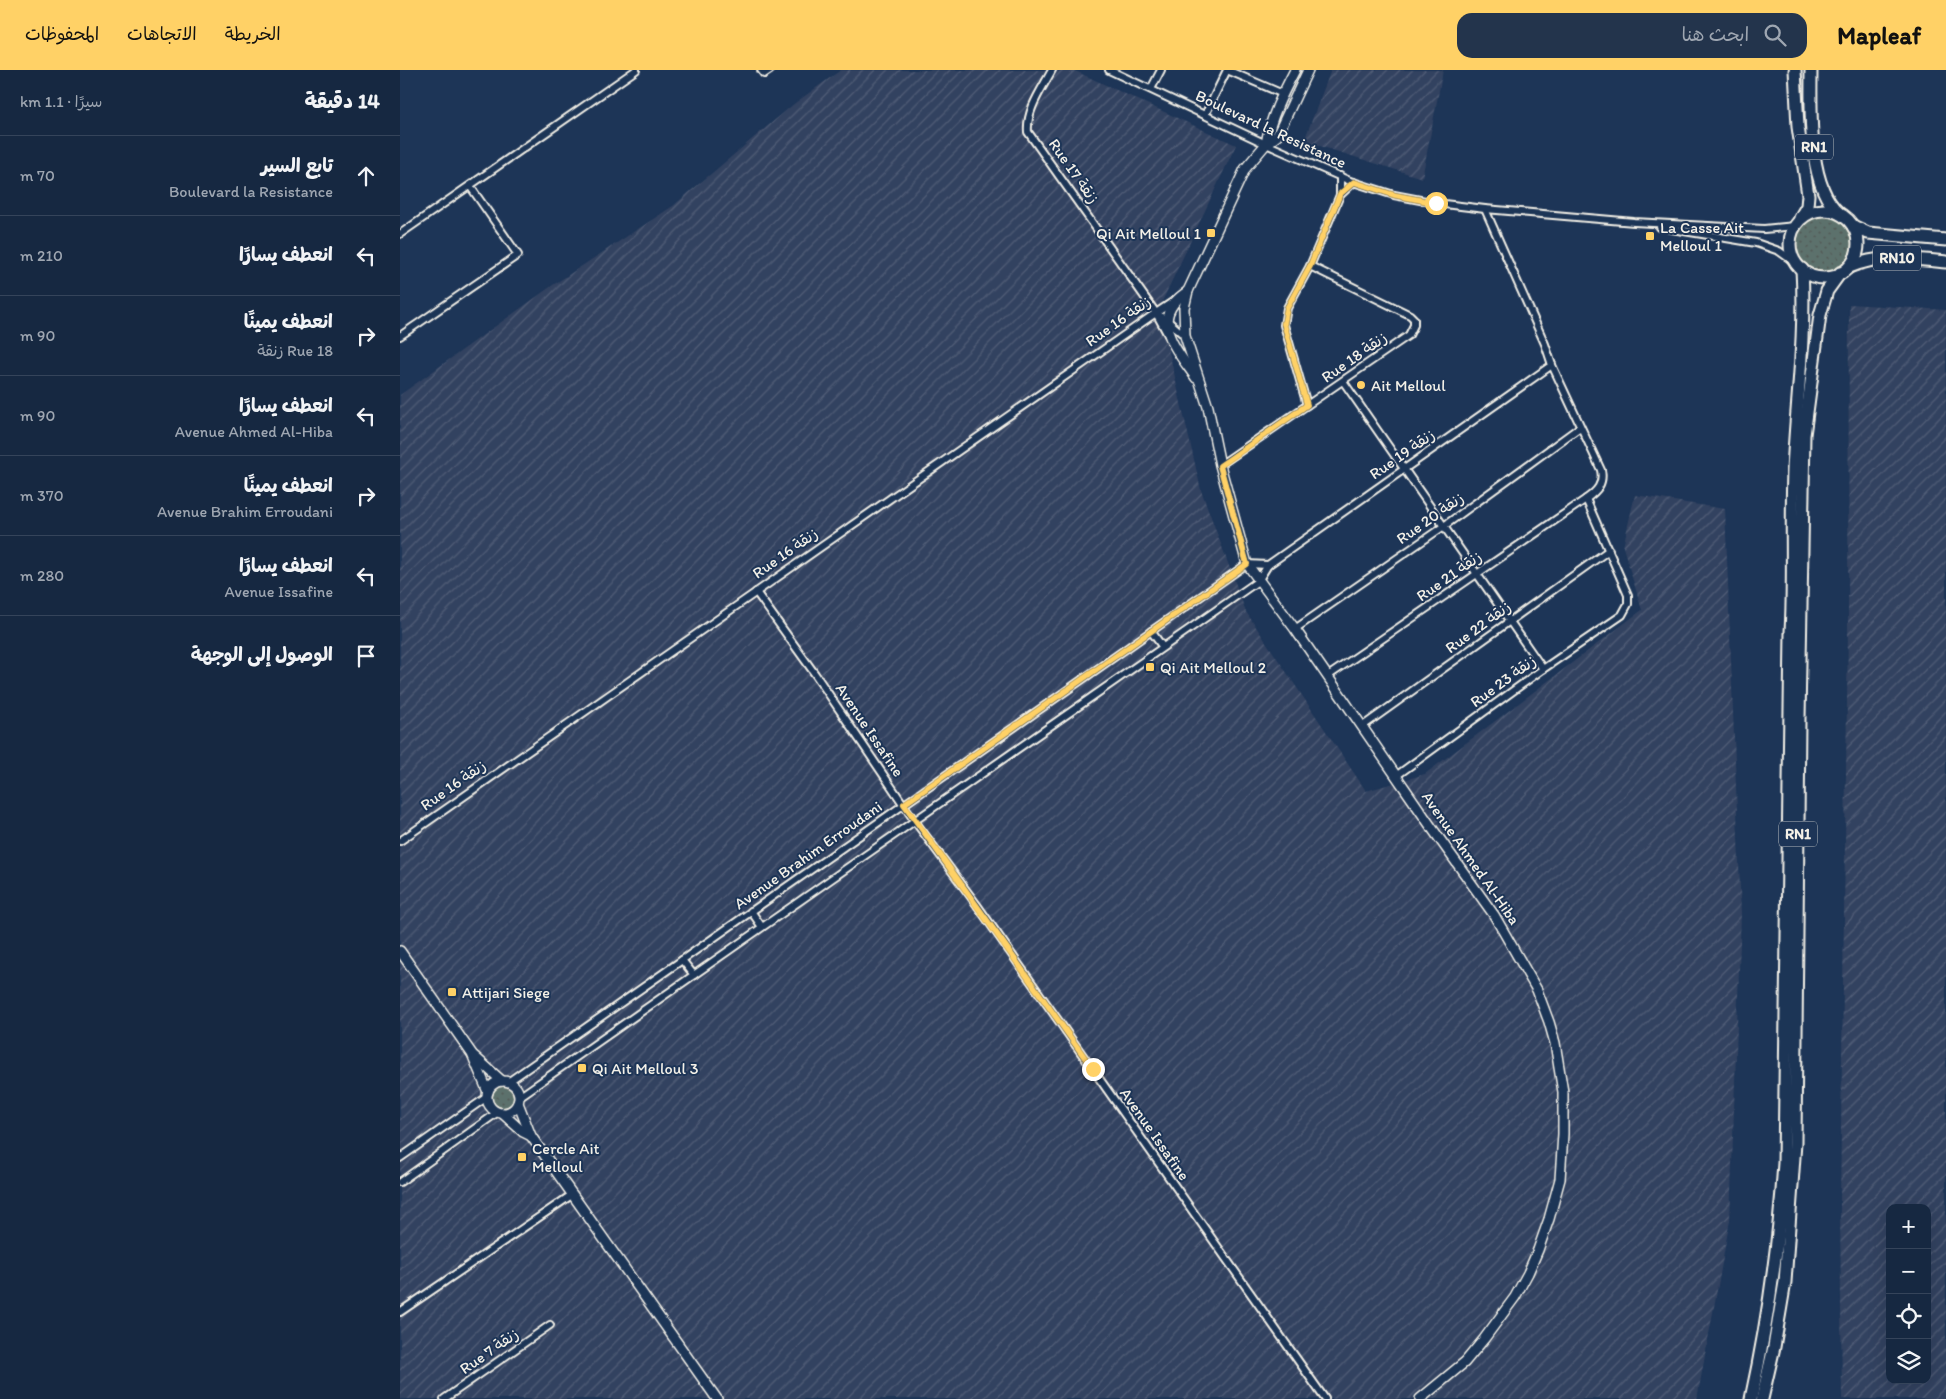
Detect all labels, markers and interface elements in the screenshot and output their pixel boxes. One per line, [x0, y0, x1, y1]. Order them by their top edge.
search box [1457, 13, 1807, 58]
icon: search [1761, 21, 1789, 49]
text: Mapleaf [1837, 21, 1921, 50]
text: المحفوظات [25, 23, 99, 45]
text: الاتجاهات [127, 23, 197, 45]
text: الخريطة [225, 23, 281, 45]
text: ابحث هنا [1681, 23, 1749, 46]
street label: Boulevard la Resistance [1193, 86, 1350, 172]
text: 14 دقيقة [304, 88, 380, 113]
text: سيرًا · 1.1 km [20, 92, 102, 111]
road number: RN1 [1795, 134, 1833, 160]
street label: Rue 17 زنقة [1045, 135, 1103, 207]
text: تابع السير [261, 154, 333, 177]
icon: ahead [352, 162, 380, 190]
text: 70 m [20, 166, 55, 185]
text: Boulevard la Resistance [169, 182, 333, 201]
route start [1425, 192, 1448, 215]
place label: La Casse Ait Melloul 1 [1660, 218, 1744, 255]
place label: Qi Ait Melloul 1 [1096, 224, 1202, 243]
marker: Qi Ait Melloul 1 [1205, 227, 1217, 239]
marker: La Casse Ait Melloul 1 [1644, 230, 1656, 242]
icon: left [352, 242, 380, 270]
text: انعطف يسارًا [239, 243, 333, 266]
text: 210 m [20, 246, 63, 265]
road number: RN10 [1873, 246, 1921, 270]
street label: Rue 16 زنقة [1082, 292, 1154, 350]
text: انعطف يمينًا [244, 310, 333, 333]
icon: right [352, 322, 380, 350]
text: 90 m [20, 326, 55, 345]
street label: Rue 18 زنقة [1318, 327, 1390, 387]
text: Rue 18 زنقة [257, 341, 333, 360]
place label: Ait Melloul [1371, 376, 1446, 395]
marker: Ait Melloul [1355, 379, 1367, 391]
text: انعطف يسارًا [239, 394, 333, 417]
icon: left [352, 402, 380, 430]
text: 90 m [20, 406, 55, 425]
text: Avenue Ahmed Al-Hiba [175, 422, 333, 441]
street label: Rue 19 زنقة [1366, 425, 1438, 483]
text: انعطف يمينًا [244, 474, 333, 497]
icon: right [352, 482, 380, 510]
text: 370 m [20, 486, 64, 505]
street label: Rue 20 زنقة [1393, 488, 1467, 548]
text: Avenue Brahim Erroudani [157, 502, 333, 521]
street label: Rue 16 زنقة [749, 524, 821, 582]
street label: Rue 21 زنقة [1413, 547, 1485, 605]
text: انعطف يسارًا [239, 554, 333, 577]
icon: left [352, 562, 380, 590]
text: 280 m [20, 566, 64, 585]
text: Avenue Issafine [224, 582, 333, 601]
street label: Rue 22 زنقة [1442, 597, 1514, 657]
icon: arrive [352, 642, 380, 670]
text: الوصول إلى الوجهة [191, 643, 333, 666]
street label: Rue 23 زنقة [1466, 651, 1540, 711]
place label: Qi Ait Melloul 2 [1160, 658, 1267, 677]
marker: Qi Ait Melloul 2 [1144, 661, 1156, 673]
street label: Avenue Issafine [832, 680, 908, 780]
street label: Rue 16 زنقة [417, 756, 489, 814]
street label: Avenue Ahmed Al-Hiba [1418, 788, 1524, 928]
street label: Avenue Brahim Erroudani [730, 797, 886, 913]
road number: RN1 [1779, 822, 1817, 846]
place label: Attijari Siege [462, 983, 550, 1002]
marker: Attijari Siege [446, 986, 458, 998]
route end [1082, 1058, 1105, 1081]
place label: Qi Ait Melloul 3 [592, 1059, 699, 1078]
marker: Qi Ait Melloul 3 [576, 1062, 588, 1074]
street label: Avenue Issafine [1116, 1084, 1194, 1184]
place label: Cercle Ait Melloul [532, 1139, 600, 1176]
marker: Cercle Ait Melloul [516, 1151, 528, 1163]
map controls [1886, 1204, 1931, 1384]
button: + [1886, 1204, 1931, 1249]
button: − [1886, 1249, 1931, 1294]
button: locate [1886, 1294, 1931, 1339]
street label: Rue 7 زنقة [456, 1324, 522, 1378]
button: layers [1886, 1339, 1931, 1384]

